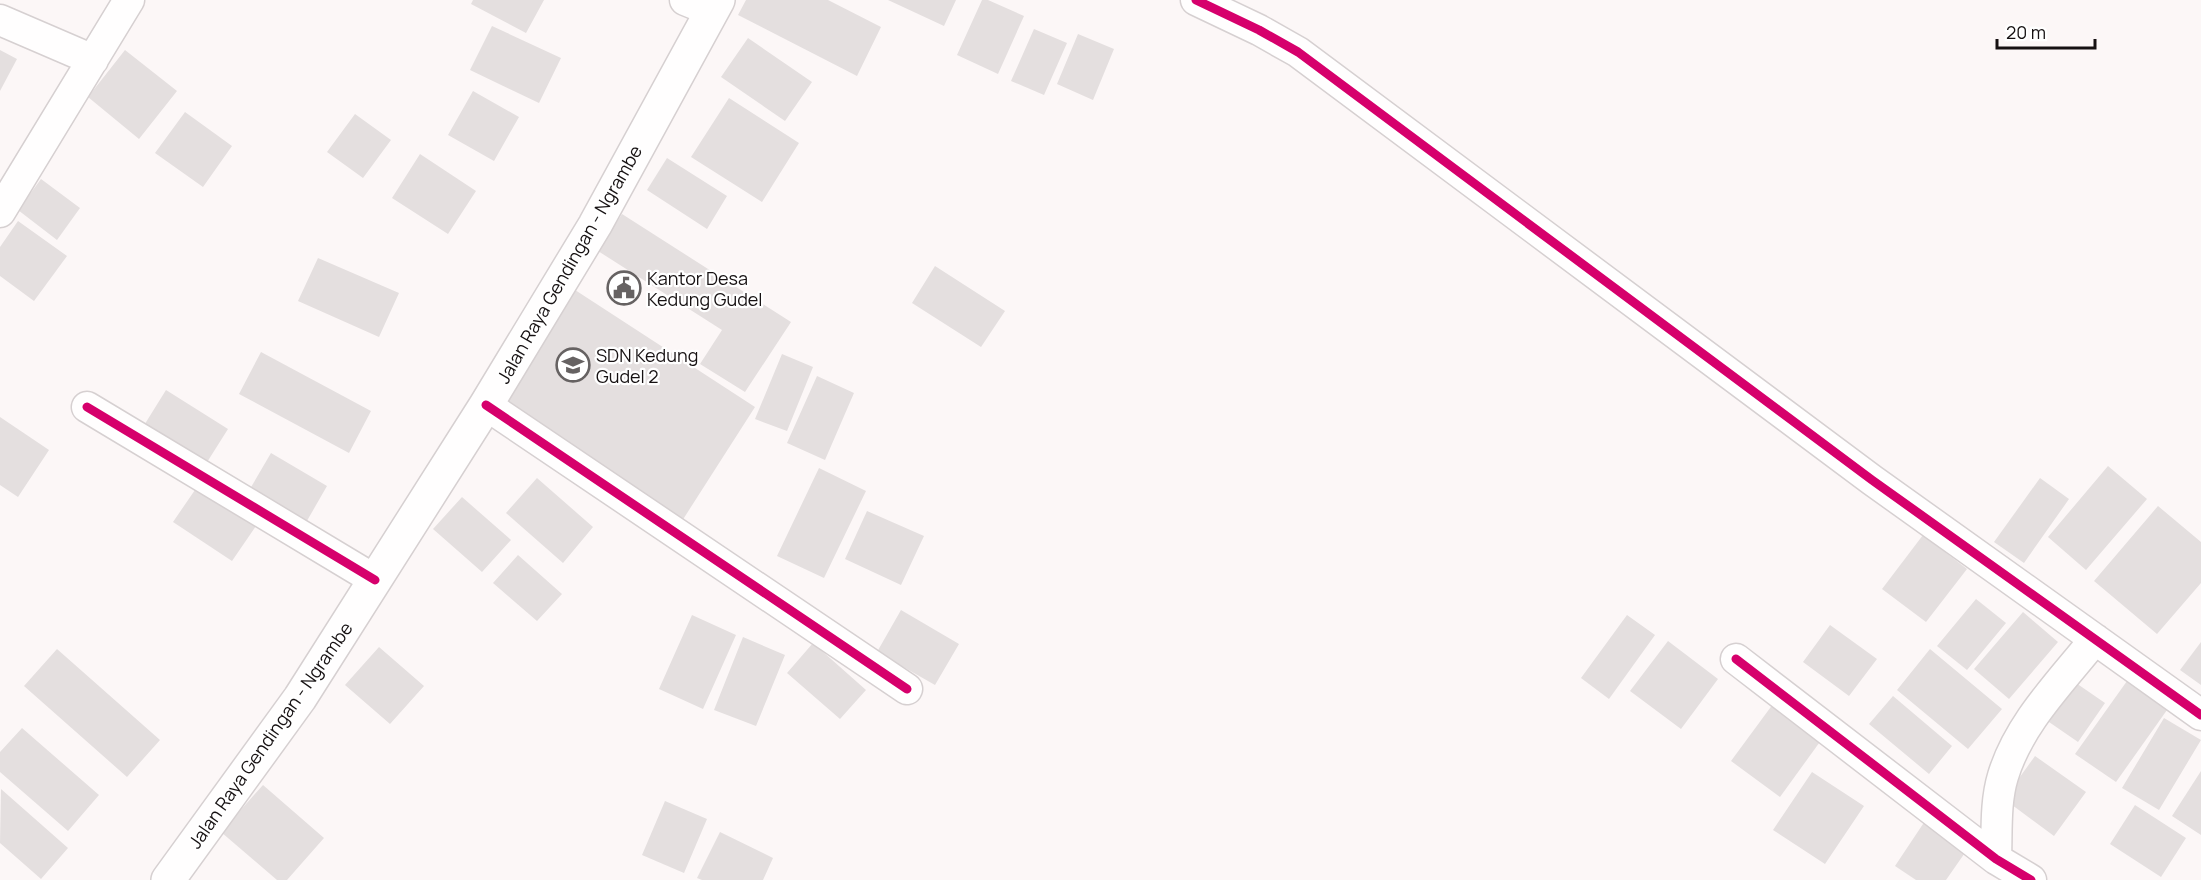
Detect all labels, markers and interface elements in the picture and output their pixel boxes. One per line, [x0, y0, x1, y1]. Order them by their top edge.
scale bar [1997, 12, 2094, 50]
text: 20 m [2006, 20, 2046, 44]
street label: Jalan Raya Gendingan - Ngrambe [491, 141, 647, 387]
place label: Kantor Desa Kedung Gudel [647, 266, 763, 311]
public building icon: Kantor Desa Kedung Gudel [606, 270, 642, 306]
place label: SDN Kedung Gudel 2 [596, 343, 698, 388]
school or university icon: SDN Kedung Gudel 2 [555, 347, 591, 383]
street label: Jalan Raya Gendingan - Ngrambe [182, 617, 358, 853]

